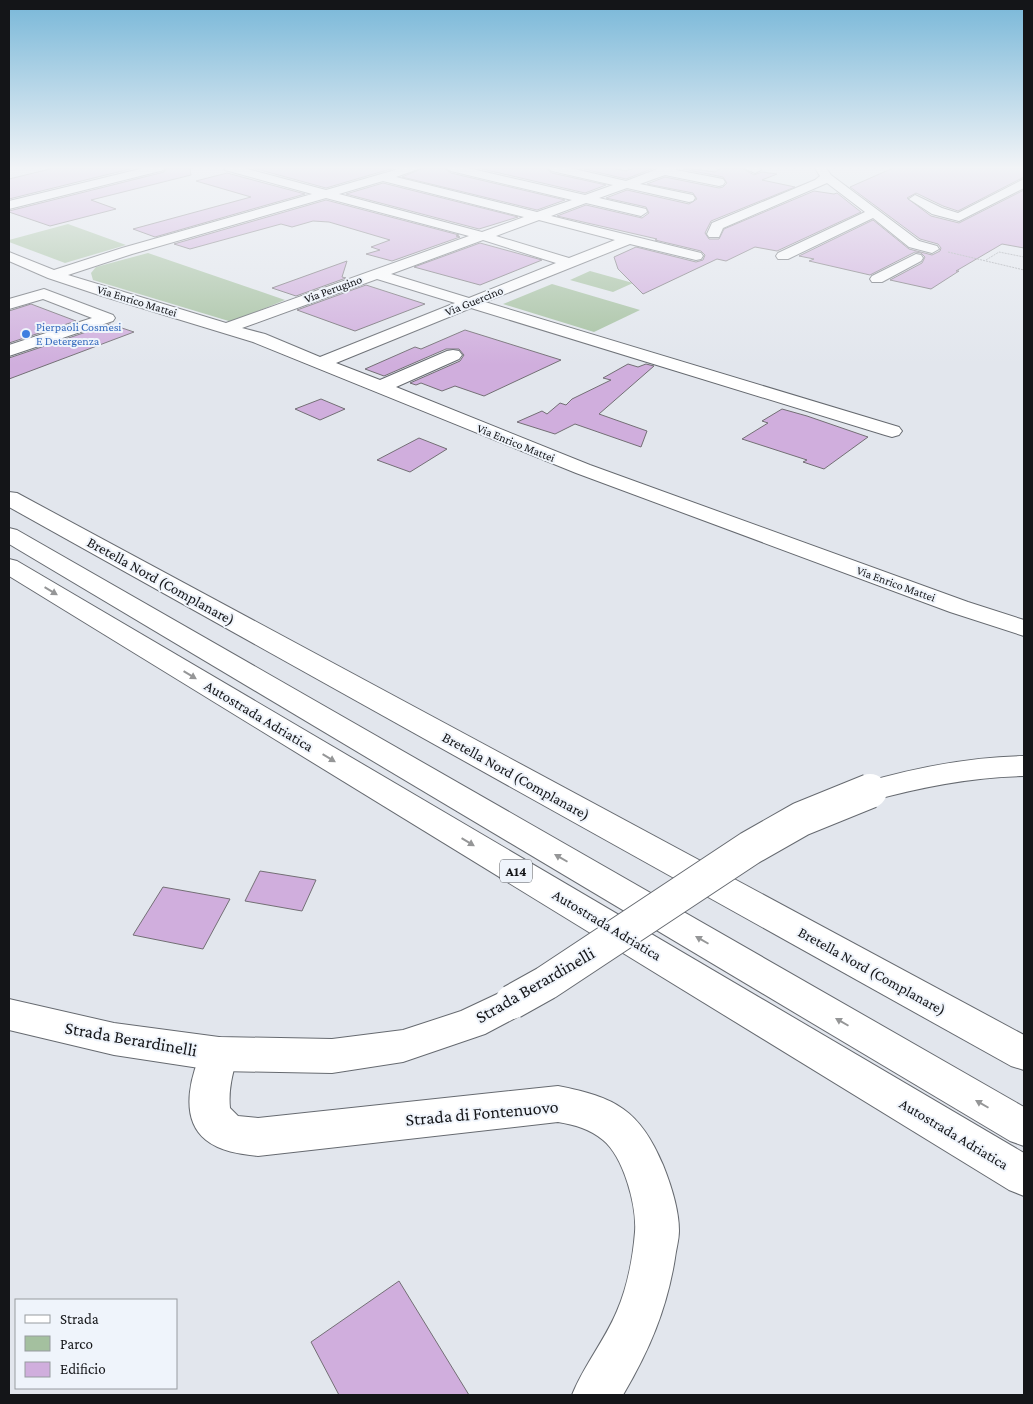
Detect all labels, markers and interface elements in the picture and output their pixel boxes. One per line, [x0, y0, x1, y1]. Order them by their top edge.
street label: Via Perugino [302, 272, 364, 306]
street label: Via Enrico Mattei [95, 282, 179, 320]
street label: Via Guercino [443, 283, 505, 319]
place label: Pierpaoli Cosmesi E Detergenza [36, 320, 122, 348]
marker: Pierpaoli Cosmesi E Detergenza [20, 328, 32, 340]
street label: Via Enrico Mattei [475, 421, 557, 465]
street label: Bretella Nord (Complanare) [84, 534, 237, 629]
street label: Via Enrico Mattei [855, 563, 937, 605]
one-way arrow [44, 586, 57, 595]
one-way arrow [183, 670, 196, 679]
street label: Autostrada Adriatica [202, 677, 316, 755]
street label: Bretella Nord (Complanare) [439, 729, 592, 824]
one-way arrow [323, 754, 336, 763]
one-way arrow [462, 837, 475, 846]
one-way arrow [555, 853, 568, 862]
road number: A14 [500, 859, 532, 882]
street label: Autostrada Adriatica [550, 886, 664, 964]
street label: Bretella Nord (Complanare) [795, 924, 948, 1019]
one-way arrow [695, 935, 708, 944]
street label: Strada Berardinelli [472, 943, 598, 1027]
one-way arrow [835, 1017, 848, 1026]
street label: Strada Berardinelli [63, 1018, 199, 1061]
street label: Autostrada Adriatica [897, 1095, 1011, 1173]
street label: Strada di Fontenuovo [405, 1096, 559, 1130]
one-way arrow [976, 1099, 989, 1108]
legend [15, 1299, 178, 1389]
text: Strada [60, 1311, 99, 1327]
text: Parco [60, 1336, 93, 1352]
text: Edificio [60, 1361, 106, 1377]

